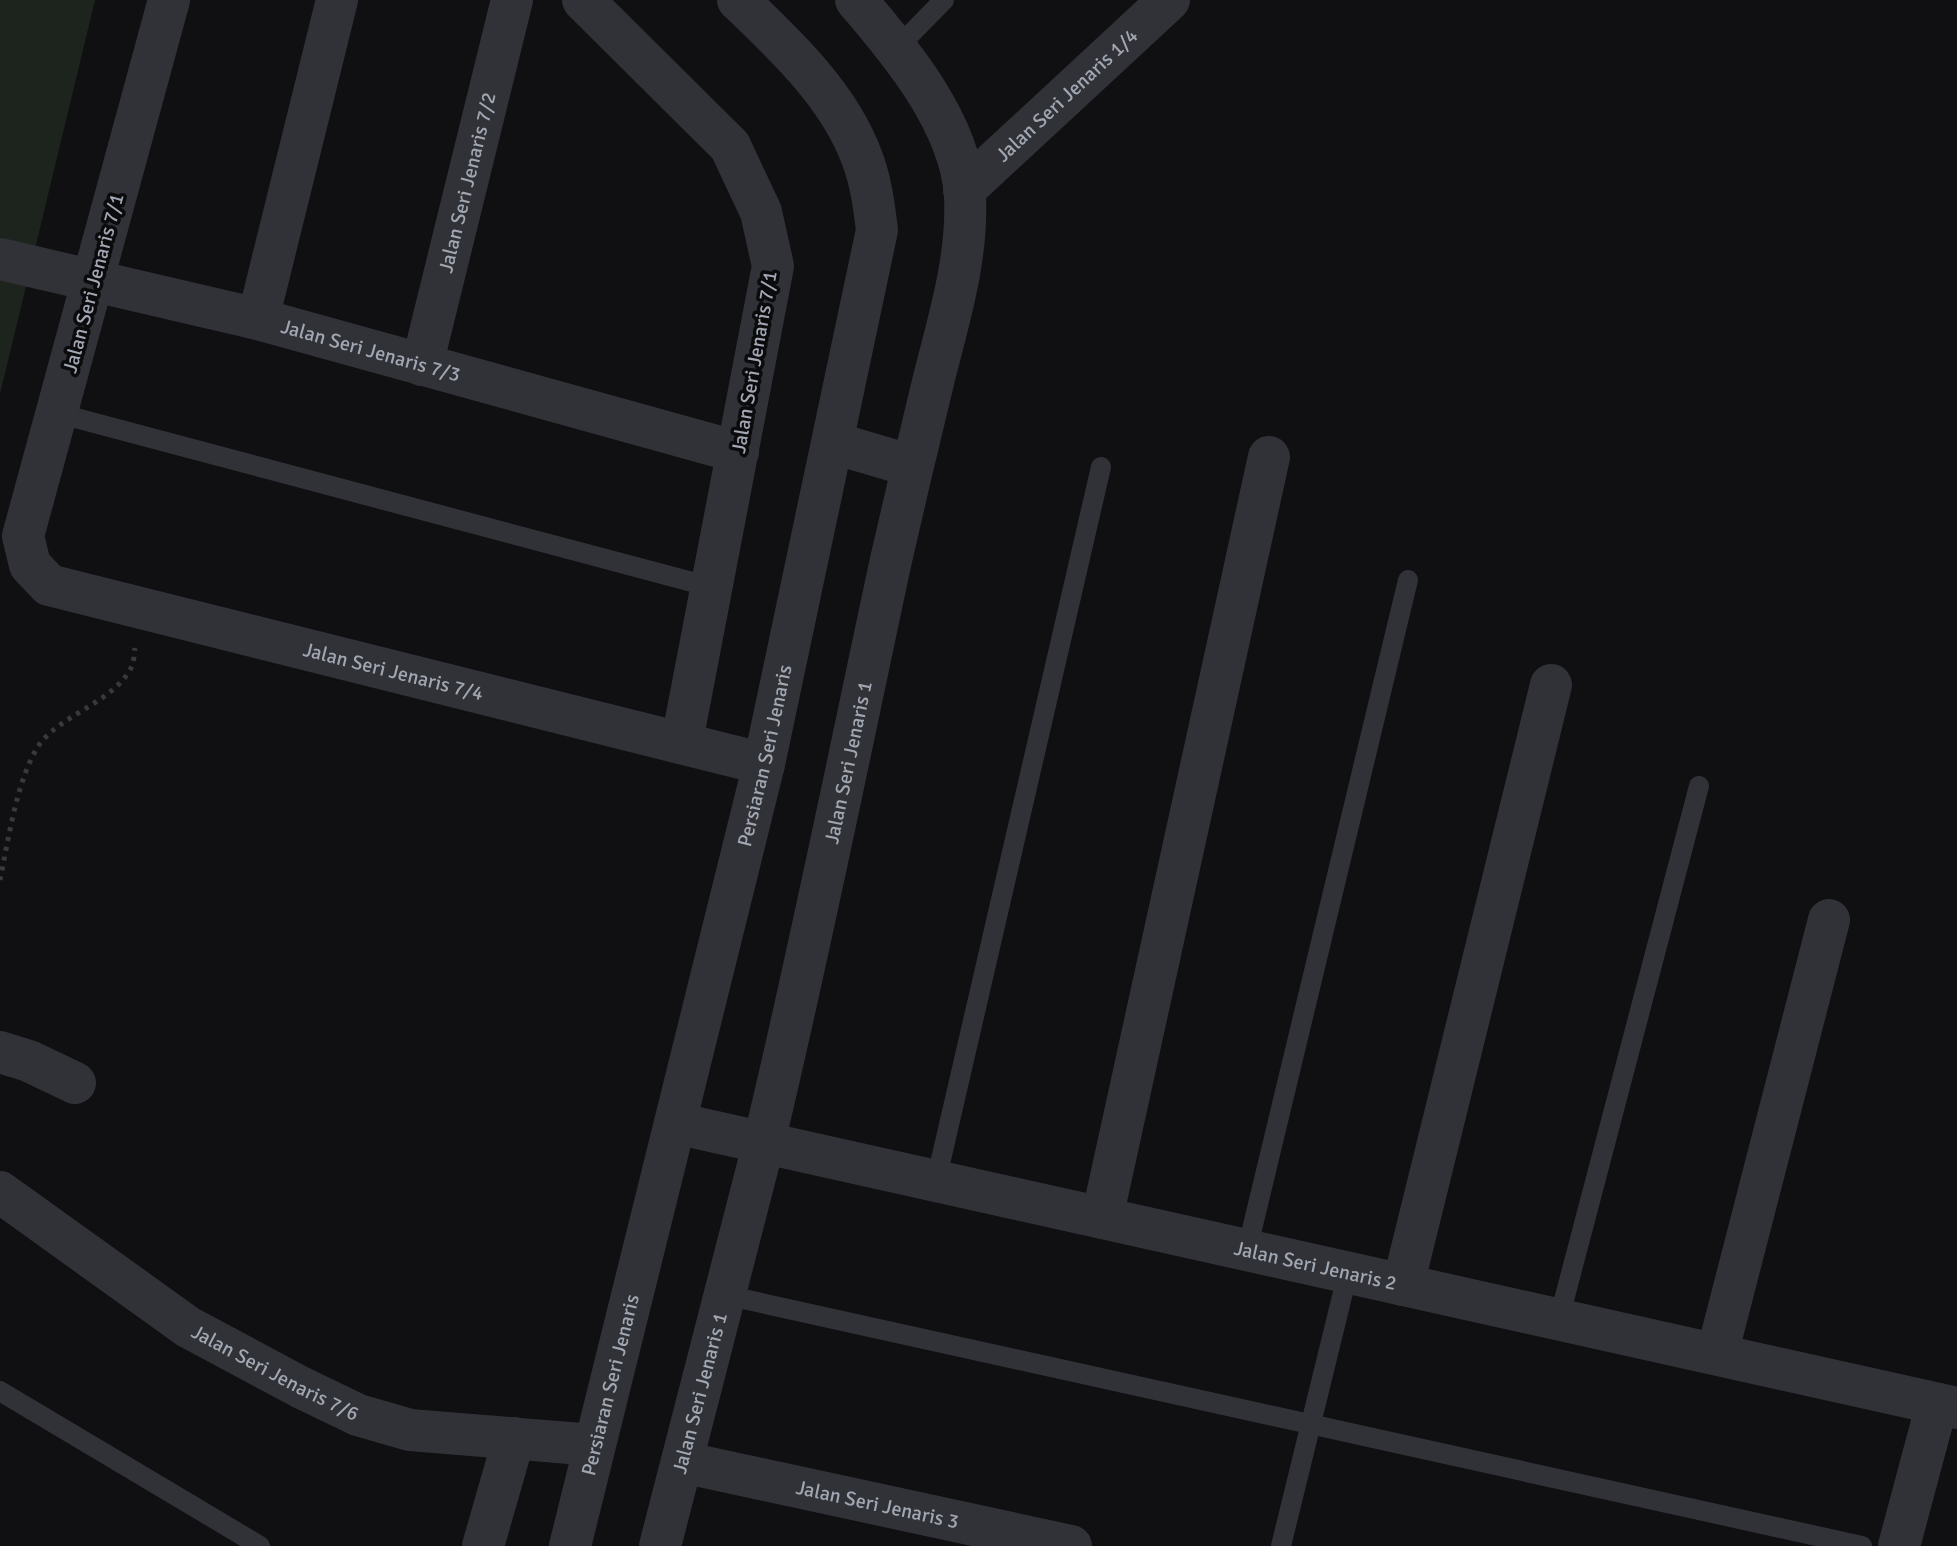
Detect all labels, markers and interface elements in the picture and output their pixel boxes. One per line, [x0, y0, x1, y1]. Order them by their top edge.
street label: Jalan Seri Jenaris 1/4 [991, 23, 1144, 167]
street label: Jalan Seri Jenaris 7/2 [433, 90, 502, 275]
street label: Jalan Seri Jenaris 7/1 [57, 191, 129, 376]
street label: Jalan Seri Jenaris 7/1 [726, 269, 783, 455]
street label: Jalan Seri Jenaris 7/3 [278, 314, 463, 388]
street label: Jalan Seri Jenaris 7/4 [300, 637, 486, 706]
street label: Persiaran Seri Jenaris [732, 662, 798, 849]
street label: Jalan Seri Jenaris 1 [819, 679, 878, 846]
street label: Jalan Seri Jenaris 2 [1232, 1236, 1399, 1296]
street label: Persiaran Seri Jenaris [576, 1292, 645, 1478]
street label: Jalan Seri Jenaris 1 [667, 1310, 733, 1476]
street label: Jalan Seri Jenaris 7/6 [187, 1319, 363, 1427]
street label: Jalan Seri Jenaris 3 [794, 1475, 961, 1534]

